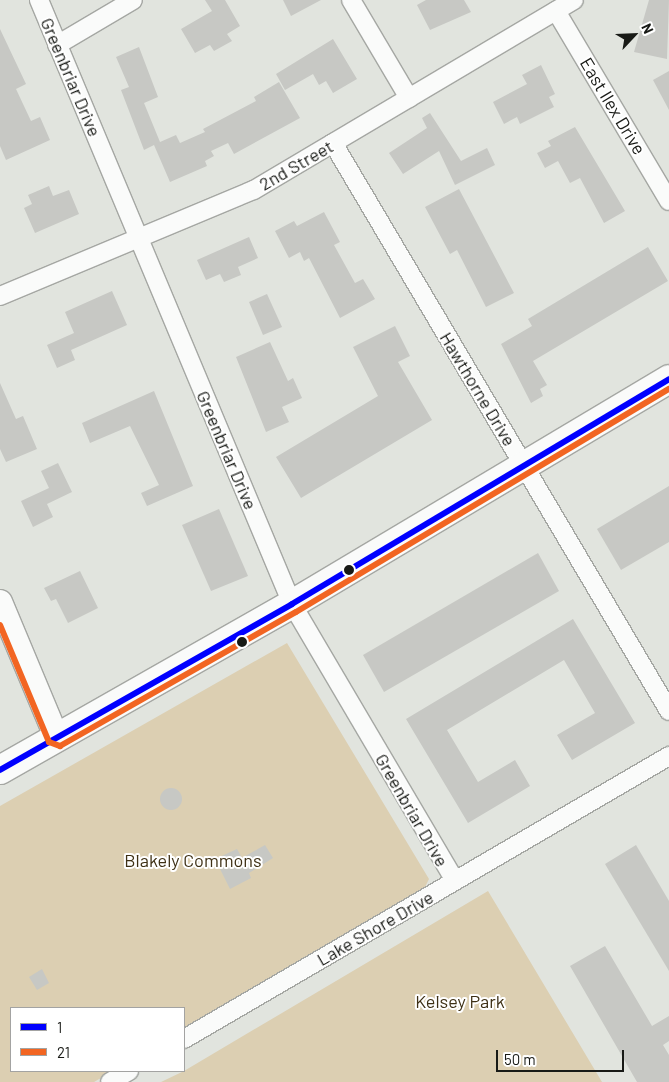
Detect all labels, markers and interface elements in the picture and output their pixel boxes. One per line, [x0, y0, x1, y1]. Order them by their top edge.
north arrow [609, 10, 659, 60]
street label: Greenbriar Drive [36, 14, 106, 140]
text: N [638, 21, 658, 36]
street label: East Ilex Drive [576, 54, 650, 158]
street label: 2nd Street [255, 135, 337, 195]
street label: Hawthorne Drive [435, 328, 521, 450]
street label: Greenbriar Drive [192, 387, 262, 513]
unlabelled marker [344, 565, 354, 575]
unlabelled marker [237, 637, 247, 647]
street label: Greenbriar Drive [371, 750, 453, 870]
park label: Blakely Commons [124, 849, 262, 871]
street label: Lake Shore Drive [313, 886, 437, 970]
park label: Kelsey Park [415, 990, 505, 1012]
legend [10, 1007, 185, 1072]
text: 1 [57, 1018, 62, 1036]
scale bar [499, 1040, 626, 1072]
text: 21 [57, 1043, 70, 1061]
text: 50 m [504, 1050, 536, 1068]

